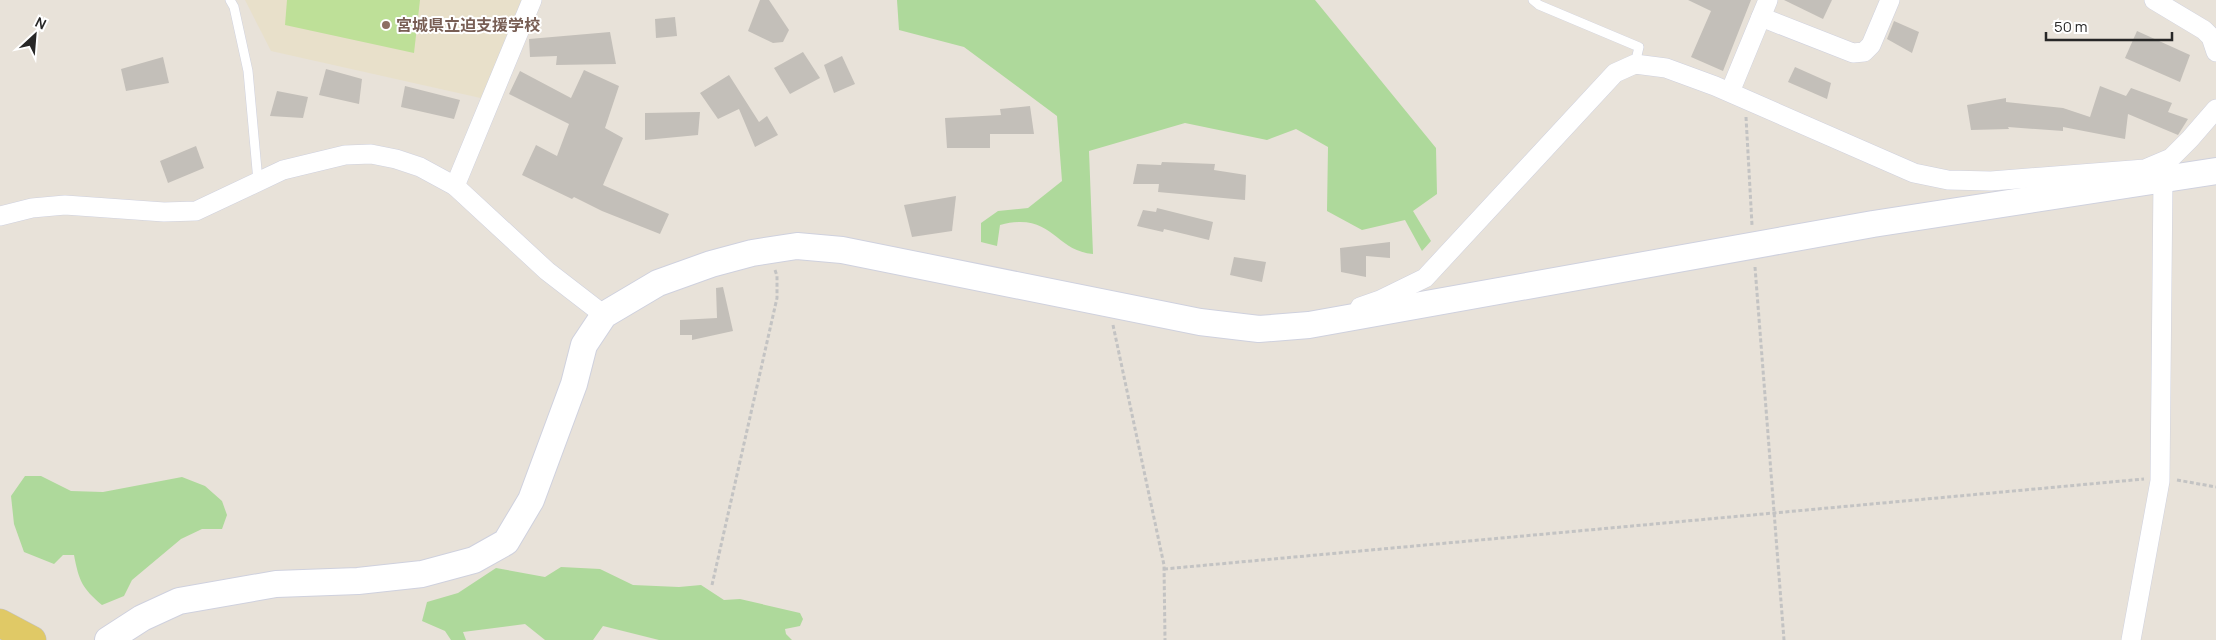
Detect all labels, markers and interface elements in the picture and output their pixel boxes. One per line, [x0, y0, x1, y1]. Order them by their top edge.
north arrow [10, 10, 60, 60]
scale bar [2046, 10, 2172, 42]
text: N [32, 12, 50, 34]
place label: 宮城県立迫支援学校 [396, 14, 540, 36]
text: 50 m [2054, 16, 2088, 37]
marker: 宮城県立迫支援学校 [380, 19, 392, 31]

